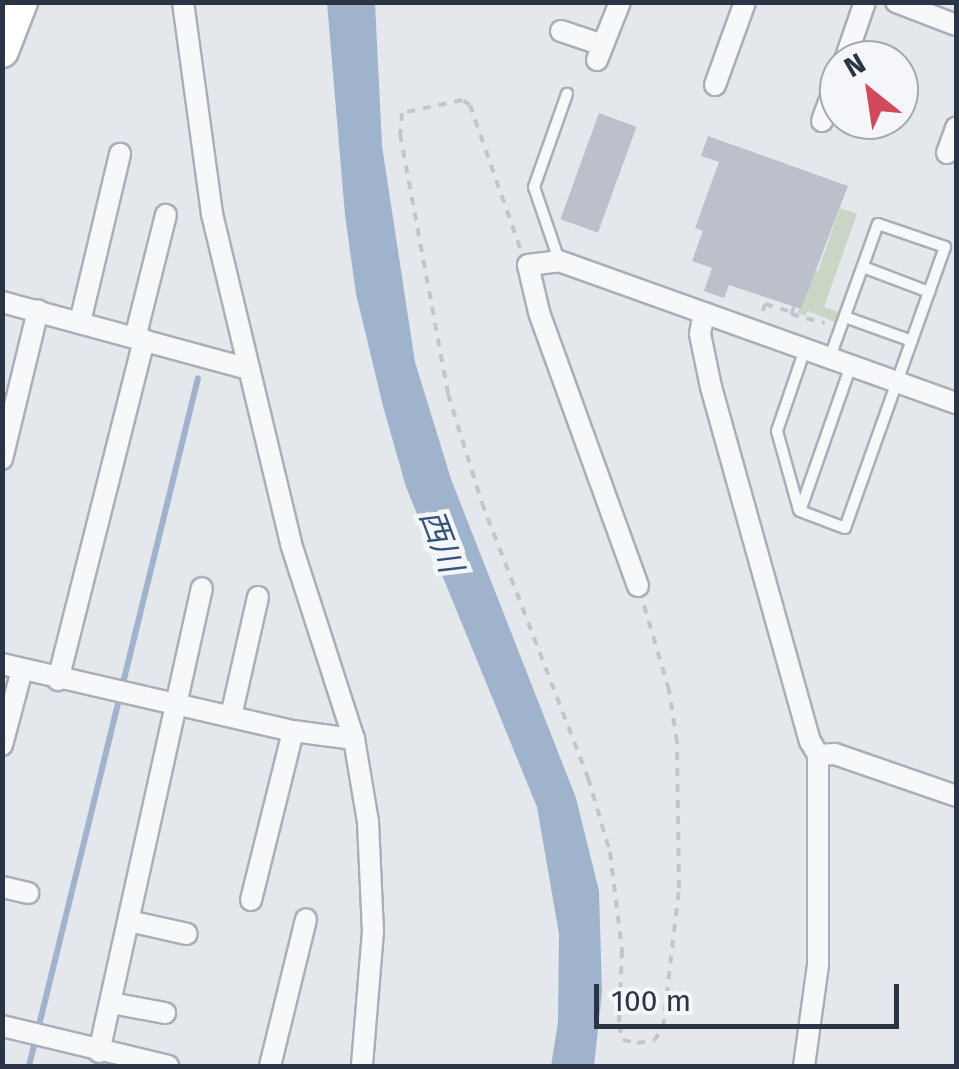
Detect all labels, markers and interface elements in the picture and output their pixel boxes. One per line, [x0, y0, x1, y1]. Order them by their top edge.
north arrow [819, 40, 919, 140]
text: N [838, 46, 871, 84]
water label: 西川 [412, 504, 470, 578]
scale bar [599, 964, 904, 1026]
text: 100 m [611, 983, 691, 1019]

